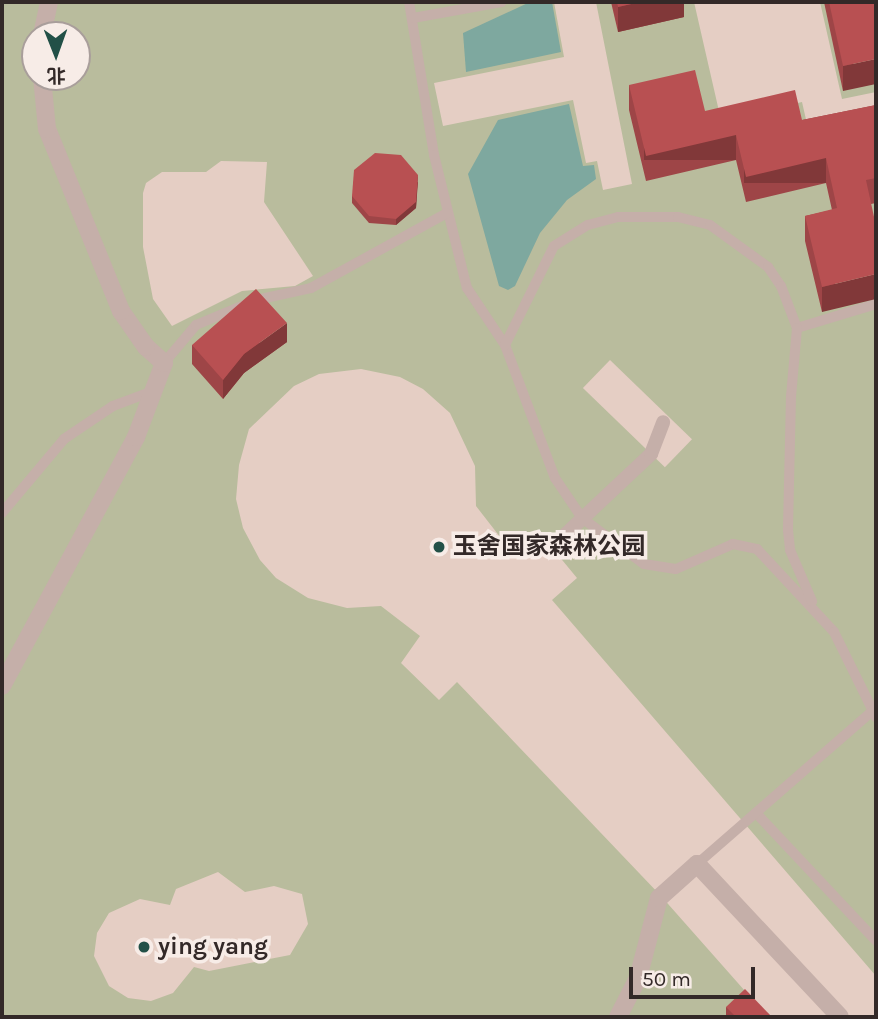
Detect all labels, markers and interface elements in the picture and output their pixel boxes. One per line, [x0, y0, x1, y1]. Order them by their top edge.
north arrow [21, 21, 91, 91]
text: 北 [47, 64, 66, 86]
place label: 玉舍国家森林公园 [453, 533, 645, 561]
marker: 玉舍国家森林公园 [431, 539, 447, 555]
place label: ying yang [158, 933, 268, 961]
marker: ying yang [136, 939, 152, 955]
scale bar [633, 953, 759, 997]
text: 50 m [642, 967, 691, 991]

